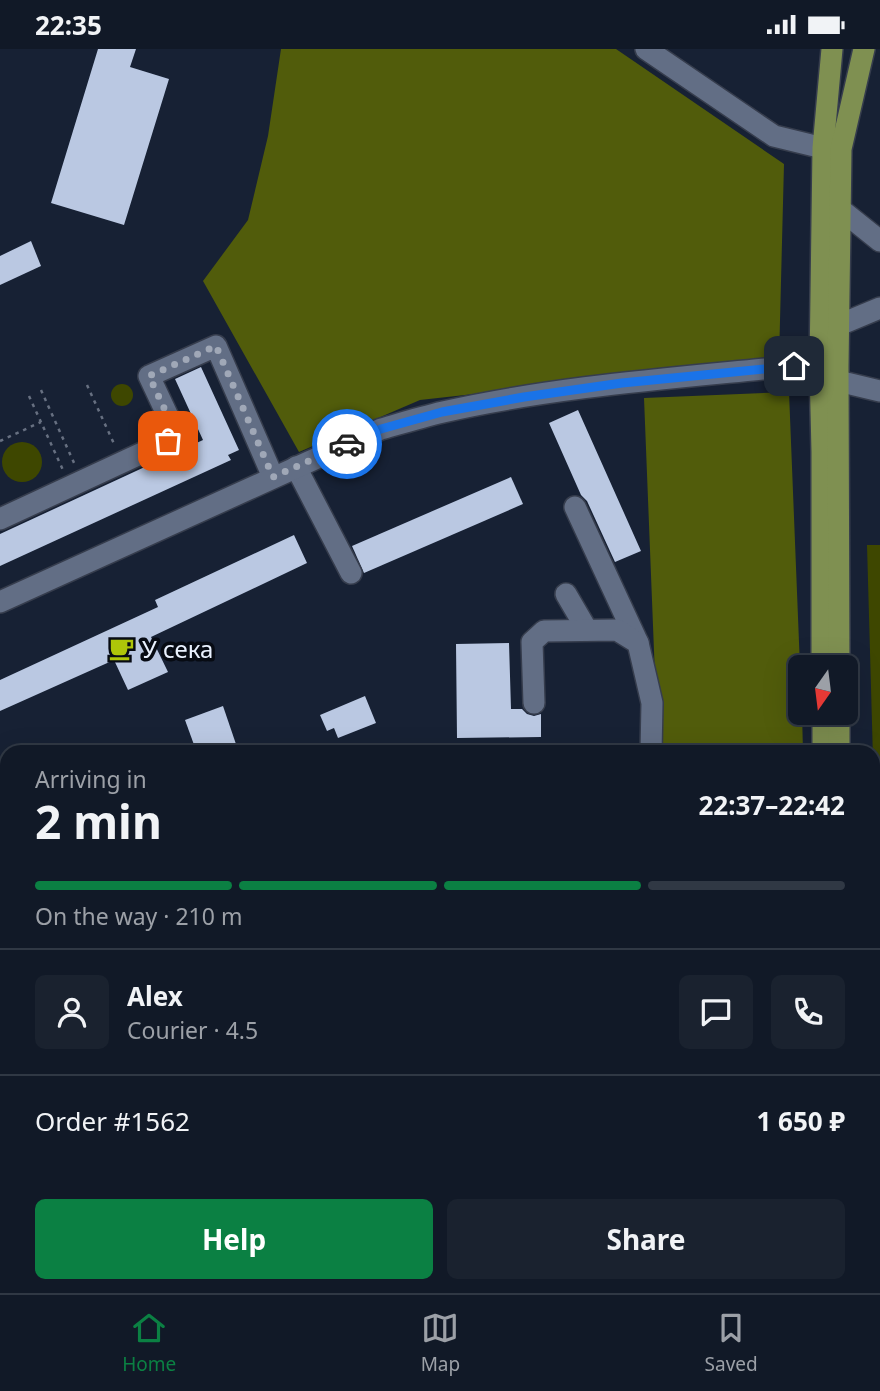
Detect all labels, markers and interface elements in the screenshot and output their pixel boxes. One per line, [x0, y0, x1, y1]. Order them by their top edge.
text: 22:35 [35, 7, 102, 43]
pin [764, 336, 824, 396]
icon: home [775, 347, 813, 385]
courier [312, 409, 382, 479]
pin [138, 411, 198, 471]
icon: bag [149, 422, 187, 460]
icon: car [328, 425, 366, 463]
place label: У сека [142, 632, 213, 665]
cafe icon: У сека [108, 634, 136, 662]
north arrow [788, 655, 858, 725]
map controls [788, 655, 858, 725]
text: Arriving in [35, 763, 147, 795]
text: 22:37–22:42 [698, 787, 845, 823]
text: 2 min [35, 790, 162, 852]
text: On the way · 210 m [35, 900, 242, 932]
button: person [35, 975, 109, 1049]
button: chat [679, 975, 753, 1049]
button: phone [771, 975, 845, 1049]
text: Alex [127, 978, 183, 1014]
text: Courier · 4.5 [127, 1014, 258, 1046]
text: Order #1562 [35, 1103, 190, 1139]
text: 1 650 ₽ [756, 1103, 845, 1139]
button: Help [35, 1199, 433, 1279]
button: Share [447, 1199, 845, 1279]
tab: Home [122, 1309, 176, 1377]
tab: Map [421, 1309, 460, 1377]
tab: Saved [705, 1309, 758, 1377]

